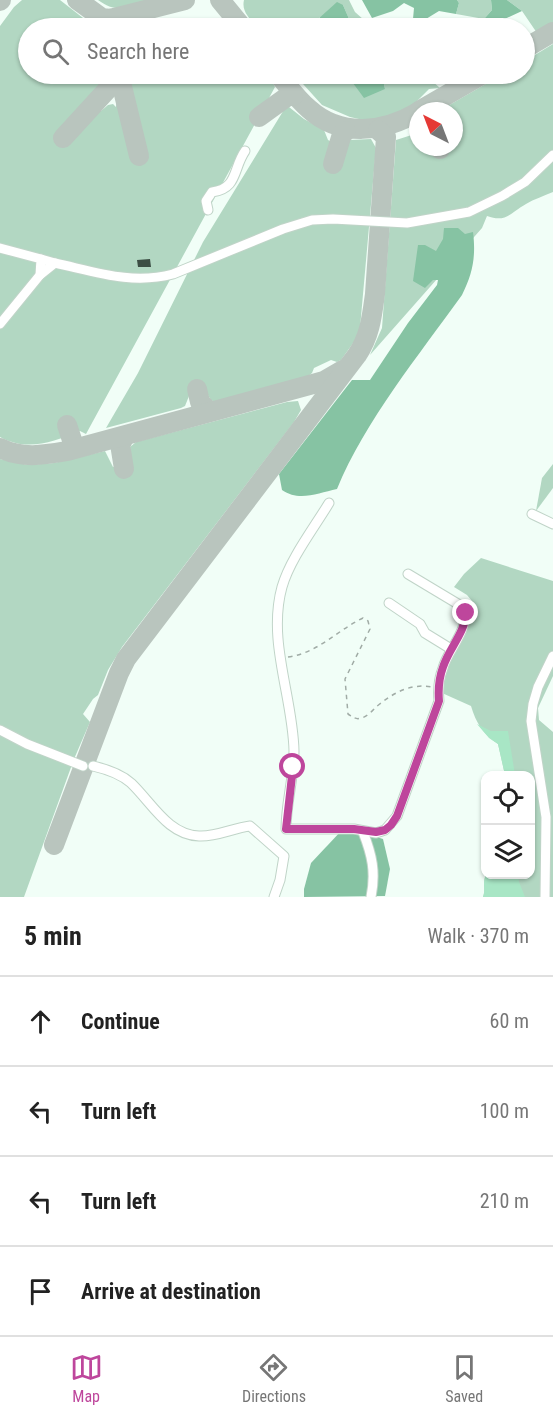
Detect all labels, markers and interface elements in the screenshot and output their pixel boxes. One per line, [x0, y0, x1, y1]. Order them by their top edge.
search box [18, 18, 535, 84]
icon: search [39, 35, 72, 68]
text: Search here [87, 39, 189, 64]
north arrow [409, 102, 463, 156]
route end [452, 599, 478, 625]
route start [279, 753, 305, 779]
map controls [481, 771, 535, 879]
button: locate [481, 771, 535, 825]
button: layers [481, 825, 535, 879]
text: 5 min [24, 921, 82, 951]
text: Walk · 370 m [428, 924, 529, 948]
icon: ahead [24, 1005, 57, 1038]
text: Continue [81, 1009, 160, 1034]
text: 60 m [490, 1009, 529, 1033]
icon: left [24, 1095, 57, 1128]
text: Turn left [81, 1099, 156, 1124]
text: 100 m [480, 1099, 529, 1123]
icon: left [24, 1185, 57, 1218]
text: Turn left [81, 1189, 156, 1214]
text: 210 m [480, 1189, 529, 1213]
icon: arrive [24, 1275, 57, 1308]
text: Arrive at destination [81, 1279, 261, 1304]
tab: Map [70, 1351, 103, 1406]
tab: Directions [242, 1351, 306, 1406]
tab: Saved [445, 1351, 483, 1406]

